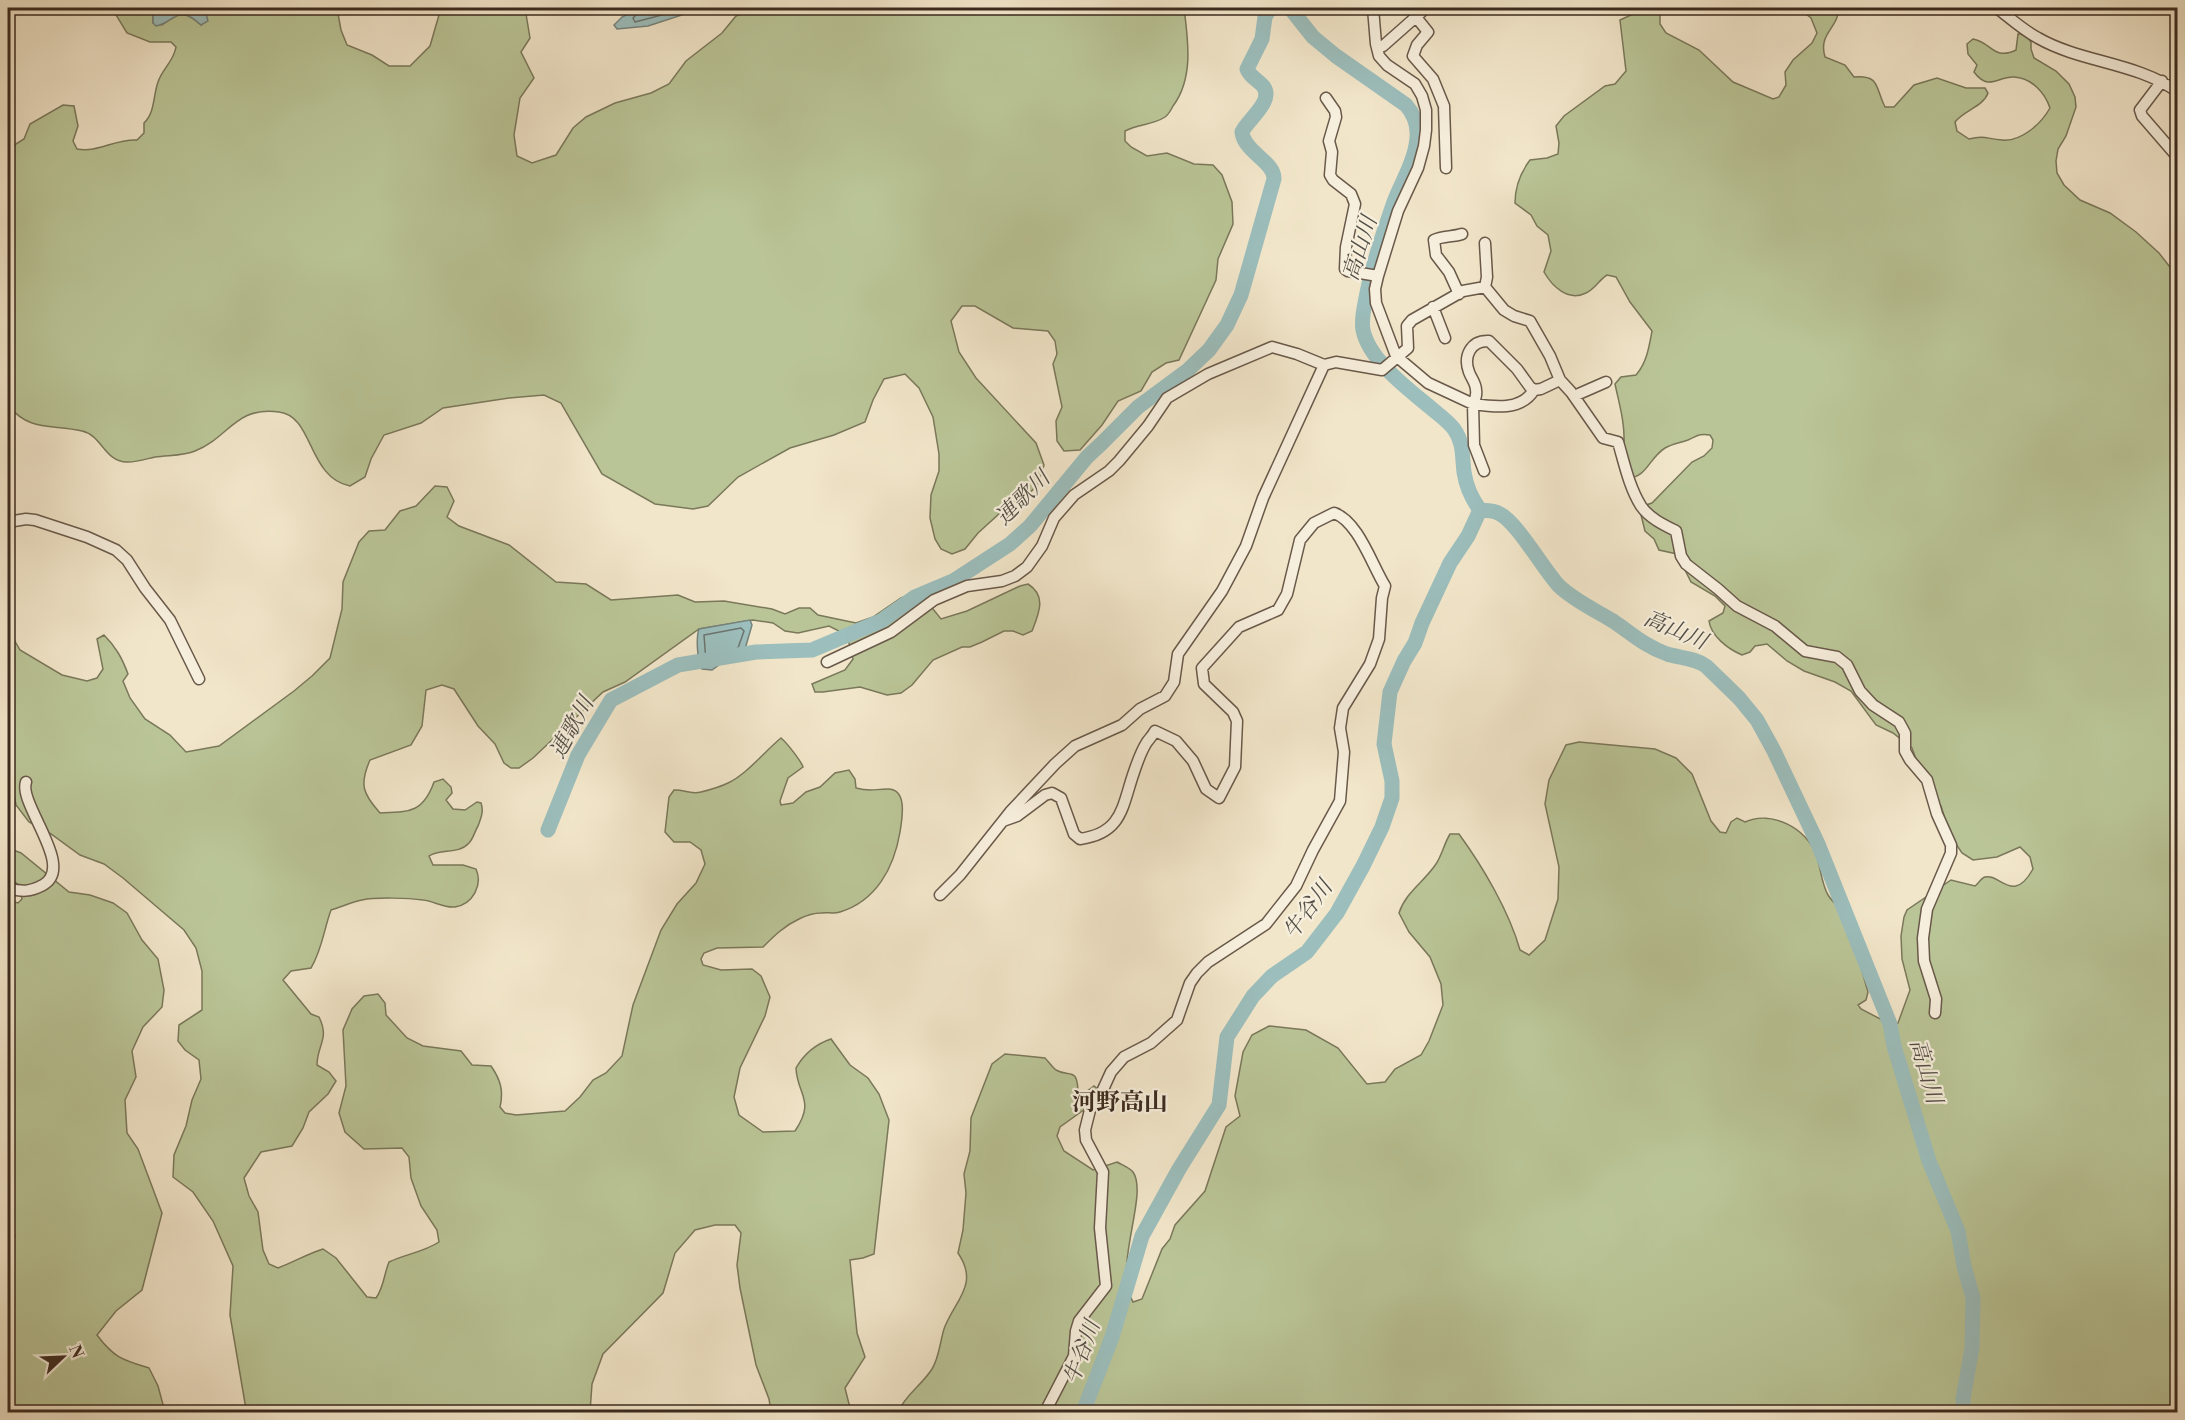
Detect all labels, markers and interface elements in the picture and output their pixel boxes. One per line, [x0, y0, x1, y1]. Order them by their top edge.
water label: 高山川 [1337, 211, 1384, 284]
water label: 連歌川 [990, 464, 1057, 531]
water label: 高山川 [1640, 605, 1713, 656]
water label: 連歌川 [545, 691, 601, 763]
water label: 牛谷川 [1278, 874, 1340, 945]
water label: 高山川 [1903, 1036, 1948, 1109]
district label: 河野高山 [1072, 1088, 1168, 1118]
water label: 牛谷川 [1058, 1315, 1107, 1388]
north arrow [33, 1327, 93, 1387]
text: N [64, 1342, 88, 1362]

